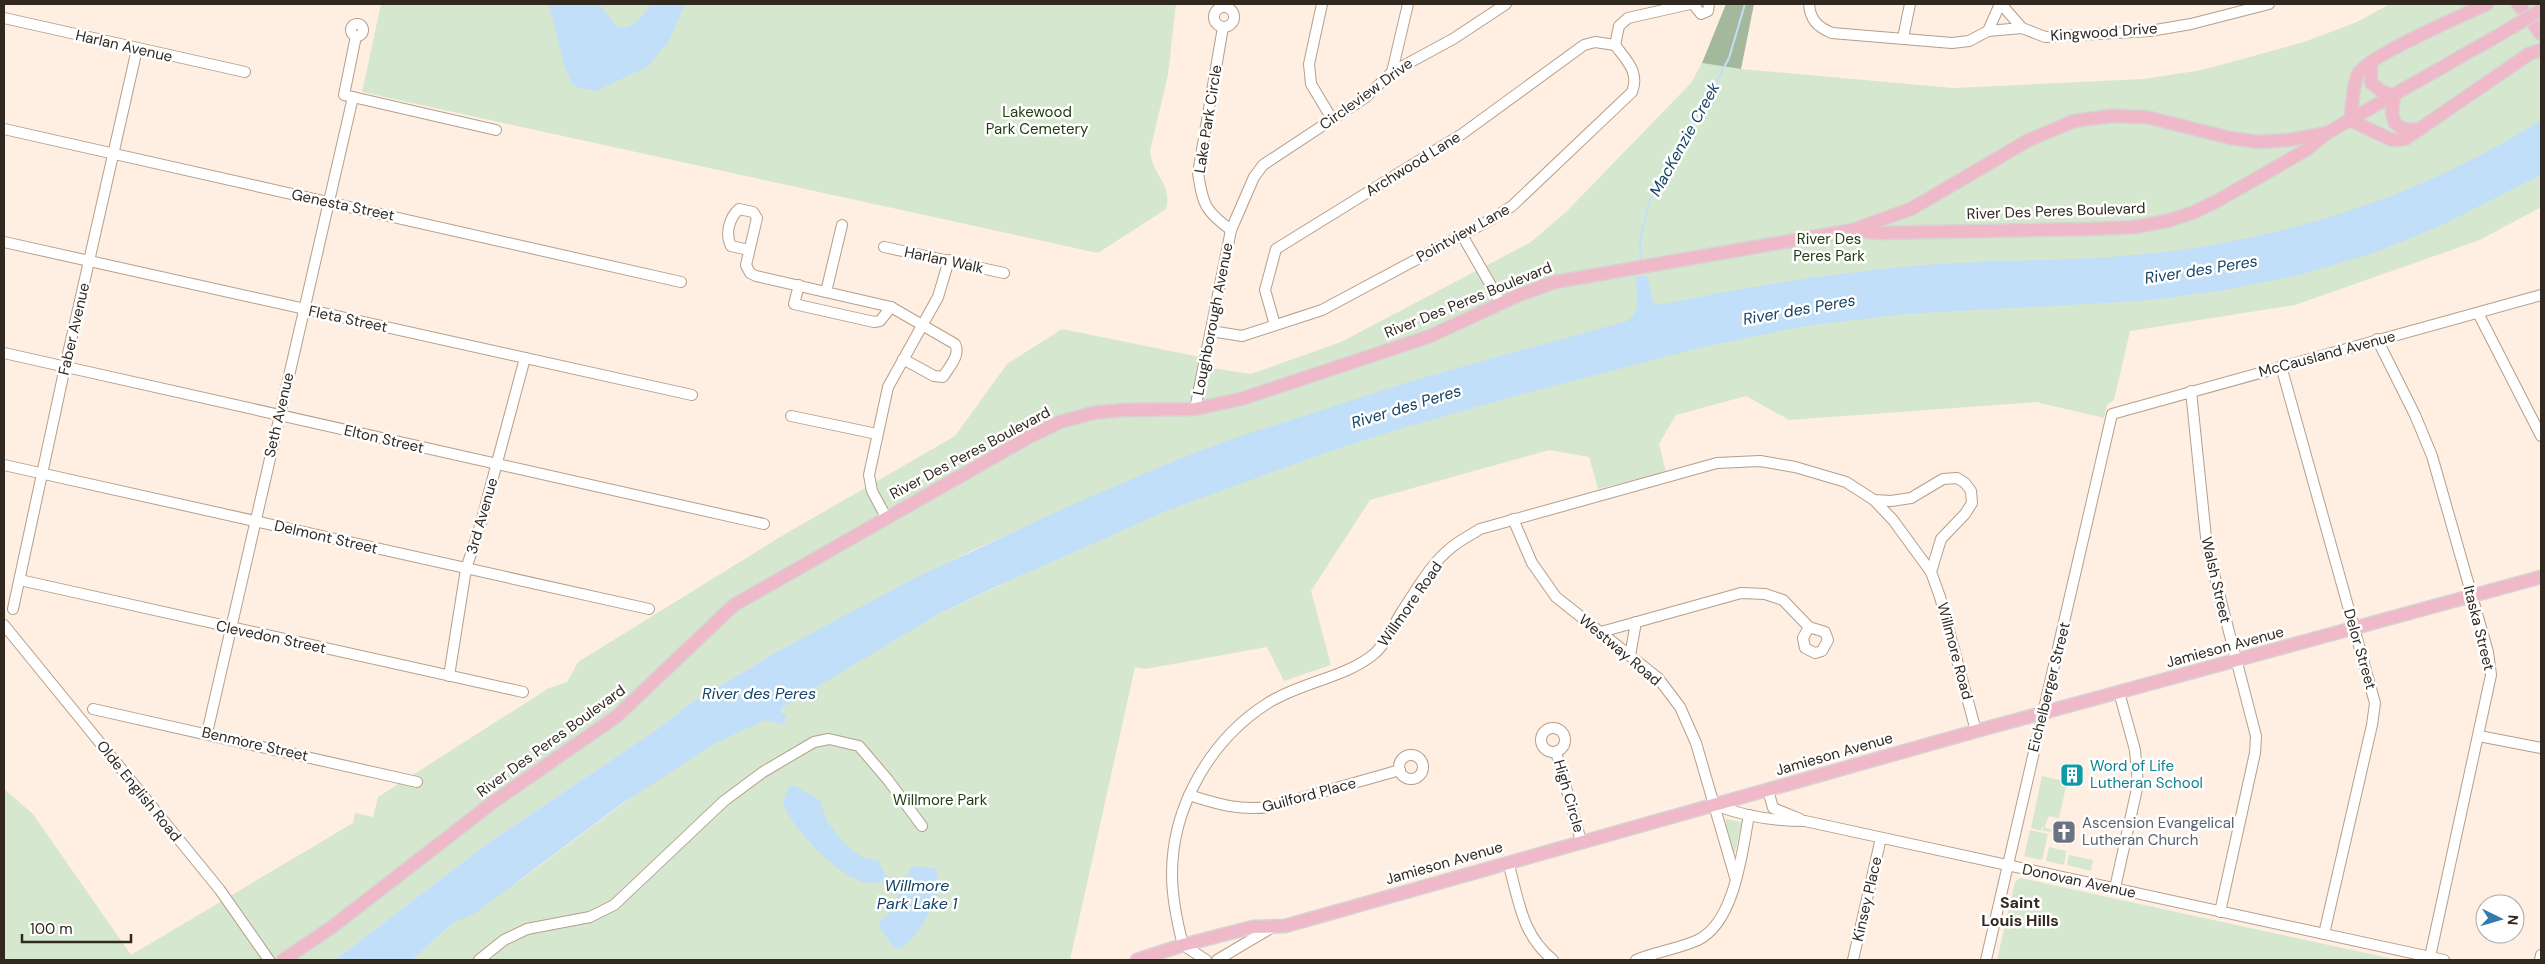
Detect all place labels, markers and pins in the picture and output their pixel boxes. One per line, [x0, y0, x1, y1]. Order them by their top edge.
place label: Word of Life Lutheran School [2090, 756, 2203, 793]
building icon: Word of Life Lutheran School [2059, 762, 2085, 788]
place label: Ascension Evangelical Lutheran Church [2082, 813, 2234, 850]
church icon: Ascension Evangelical Lutheran Church [2051, 819, 2077, 845]

